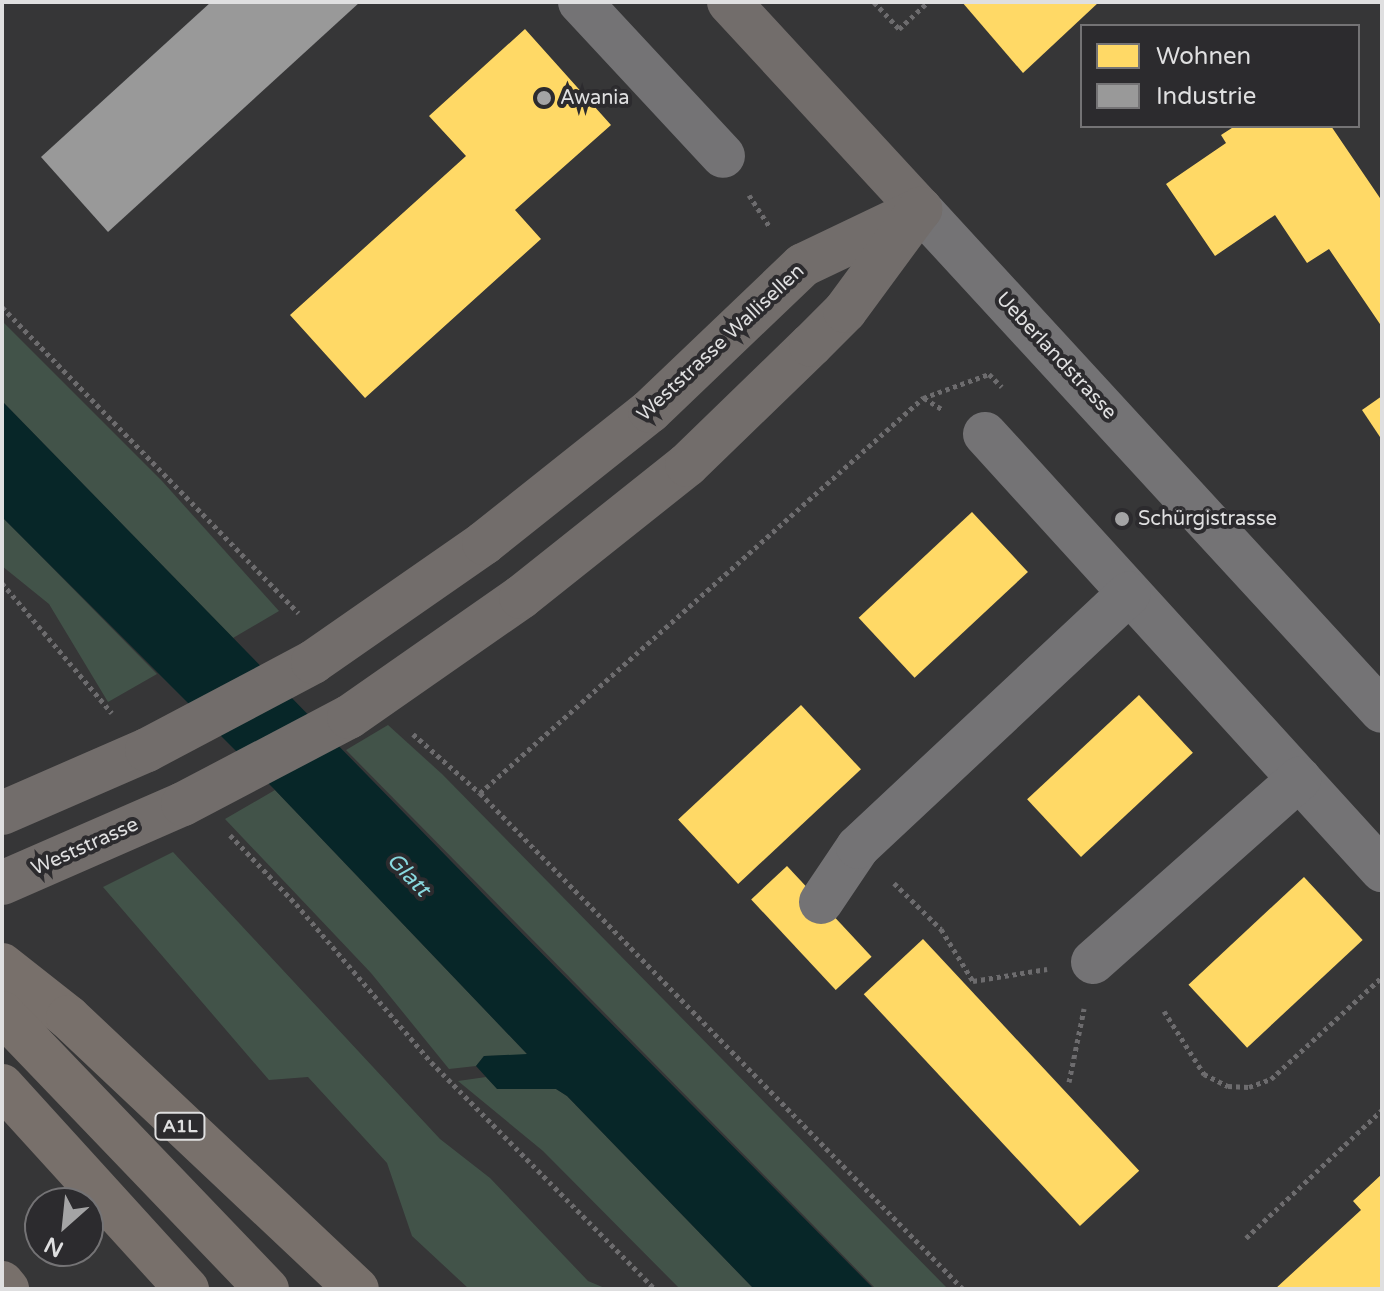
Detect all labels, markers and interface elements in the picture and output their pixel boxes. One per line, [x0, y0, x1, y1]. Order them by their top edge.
legend [1080, 24, 1360, 128]
text: Wohnen [1156, 42, 1251, 71]
text: Industrie [1156, 82, 1256, 111]
place label: Awania [560, 86, 630, 110]
marker: Awania [535, 89, 553, 107]
street label: Weststrasse Wallisellen [633, 259, 809, 427]
street label: Ueberlandstrasse [991, 287, 1121, 425]
place label: Schürgistrasse [1138, 507, 1277, 531]
marker: Schürgistrasse [1113, 510, 1131, 528]
street label: Weststrasse [28, 813, 142, 881]
water label: Glatt [381, 847, 435, 903]
road number: A1L [154, 1112, 206, 1140]
north arrow [24, 1187, 104, 1267]
text: N [40, 1231, 68, 1262]

